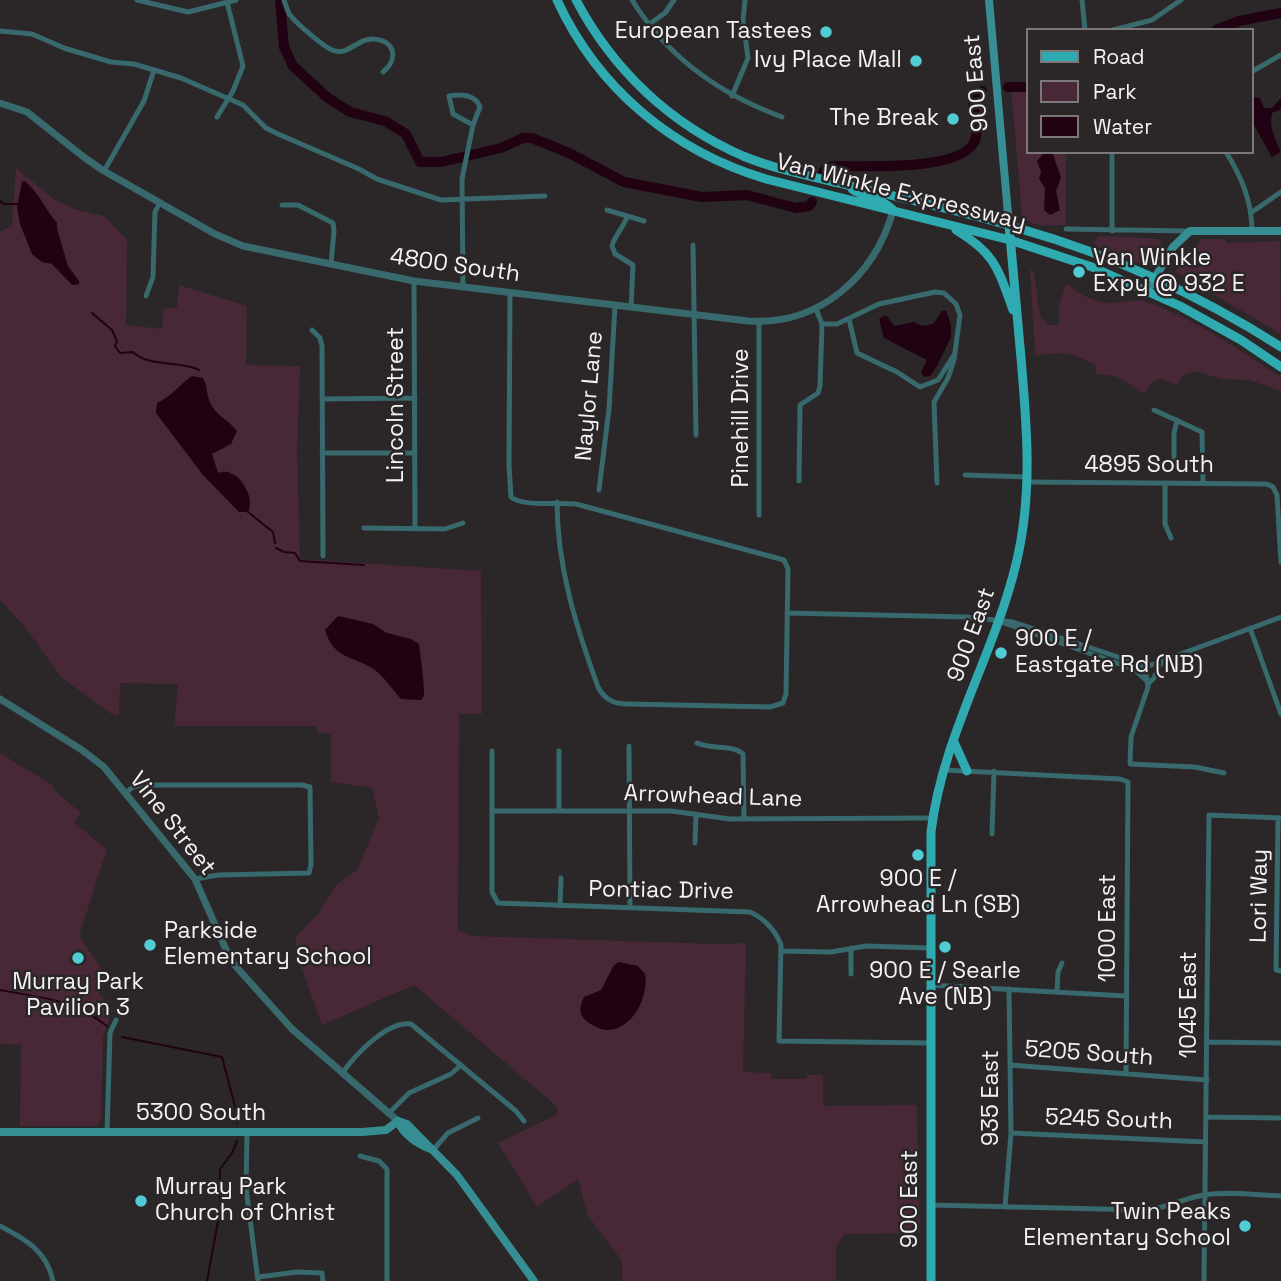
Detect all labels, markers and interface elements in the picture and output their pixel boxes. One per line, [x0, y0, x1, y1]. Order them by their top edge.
place label: European Tastees [615, 18, 812, 46]
marker: European Tastees [818, 24, 834, 40]
legend [1026, 28, 1253, 154]
street label: 900 East [959, 33, 995, 133]
text: Road [1093, 43, 1145, 70]
place label: Ivy Place Mall [754, 47, 902, 75]
marker: Ivy Place Mall [908, 53, 924, 69]
text: Park [1093, 78, 1137, 105]
place label: The Break [829, 105, 939, 133]
marker: The Break [945, 111, 961, 127]
text: Water [1093, 113, 1152, 140]
street label: Van Winkle Expressway [773, 149, 1029, 237]
street label: 4800 South [388, 243, 522, 289]
place label: Van Winkle Expy @ 932 E [1093, 245, 1245, 299]
marker: Van Winkle Expy @ 932 E [1071, 264, 1087, 280]
street label: Lincoln Street [383, 327, 411, 483]
street label: Naylor Lane [571, 330, 609, 462]
street label: Pinehill Drive [728, 348, 756, 488]
street label: 4895 South [1084, 452, 1214, 480]
street label: 900 East [942, 584, 1002, 686]
place label: 900 E / Eastgate Rd (NB) [1015, 626, 1203, 680]
marker: 900 E / Eastgate Rd (NB) [993, 645, 1009, 661]
street label: Vine Street [123, 767, 221, 881]
street label: Arrowhead Lane [623, 780, 803, 814]
marker: 900 E / Arrowhead Ln (SB) [910, 847, 926, 863]
street label: Lori Way [1245, 849, 1275, 943]
place label: 900 E / Arrowhead Ln (SB) [816, 866, 1020, 920]
street label: 1000 East [1095, 874, 1123, 982]
street label: Pontiac Drive [588, 876, 734, 906]
place label: Parkside Elementary School [164, 918, 372, 972]
marker: Parkside Elementary School [142, 937, 158, 953]
marker: 900 E / Searle Ave (NB) [937, 939, 953, 955]
marker: Murray Park Pavilion 3 [70, 950, 86, 966]
street label: 1045 East [1176, 952, 1204, 1058]
place label: 900 E / Searle Ave (NB) [869, 958, 1021, 1012]
place label: Murray Park Pavilion 3 [12, 969, 144, 1023]
street label: 5205 South [1024, 1036, 1154, 1072]
street label: 935 East [978, 1050, 1006, 1146]
street label: 5300 South [136, 1100, 266, 1128]
street label: 5245 South [1045, 1104, 1173, 1136]
street label: 900 East [897, 1150, 925, 1248]
place label: Murray Park Church of Christ [155, 1174, 335, 1228]
marker: Murray Park Church of Christ [133, 1193, 149, 1209]
place label: Twin Peaks Elementary School [1023, 1199, 1231, 1253]
marker: Twin Peaks Elementary School [1237, 1218, 1253, 1234]

